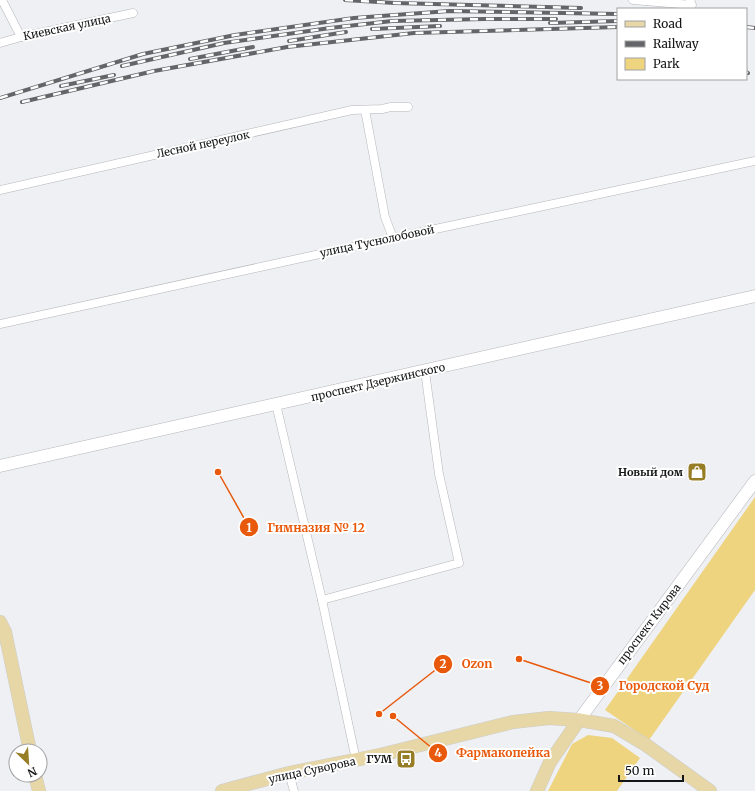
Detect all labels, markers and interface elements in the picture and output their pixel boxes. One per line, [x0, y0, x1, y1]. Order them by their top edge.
legend [617, 8, 747, 80]
street label: Киевская улица [22, 11, 112, 43]
text: Road [653, 16, 682, 31]
text: Railway [653, 36, 699, 51]
text: Park [653, 56, 680, 71]
street label: Лесной переулок [155, 127, 251, 161]
street label: улица Туснолобовой [319, 222, 436, 260]
street label: проспект Дзержинского [310, 360, 447, 404]
shop icon: Новый дом [686, 461, 708, 483]
place label: Новый дом [618, 465, 684, 479]
callout: Гимназия № 12 [239, 515, 372, 539]
text: 1 [246, 520, 252, 535]
text: Гимназия № 12 [267, 520, 365, 535]
street label: проспект Кирова [614, 581, 684, 667]
callout: Ozon [433, 652, 500, 676]
text: 2 [439, 656, 447, 671]
text: Ozon [462, 656, 492, 671]
callout: Городской Суд [590, 674, 717, 698]
text: 3 [597, 678, 604, 693]
text: Городской Суд [619, 678, 710, 693]
callout: Фармакопейка [428, 741, 558, 765]
north arrow [8, 743, 48, 783]
text: 4 [434, 745, 442, 760]
text: Фармакопейка [456, 745, 550, 760]
bus stop icon: ГУМ [395, 748, 417, 770]
place label: ГУМ [366, 752, 393, 766]
street label: улица Суворова [267, 754, 357, 786]
scale bar [619, 757, 683, 783]
text: 50 m [625, 763, 654, 778]
text: N [25, 764, 39, 780]

